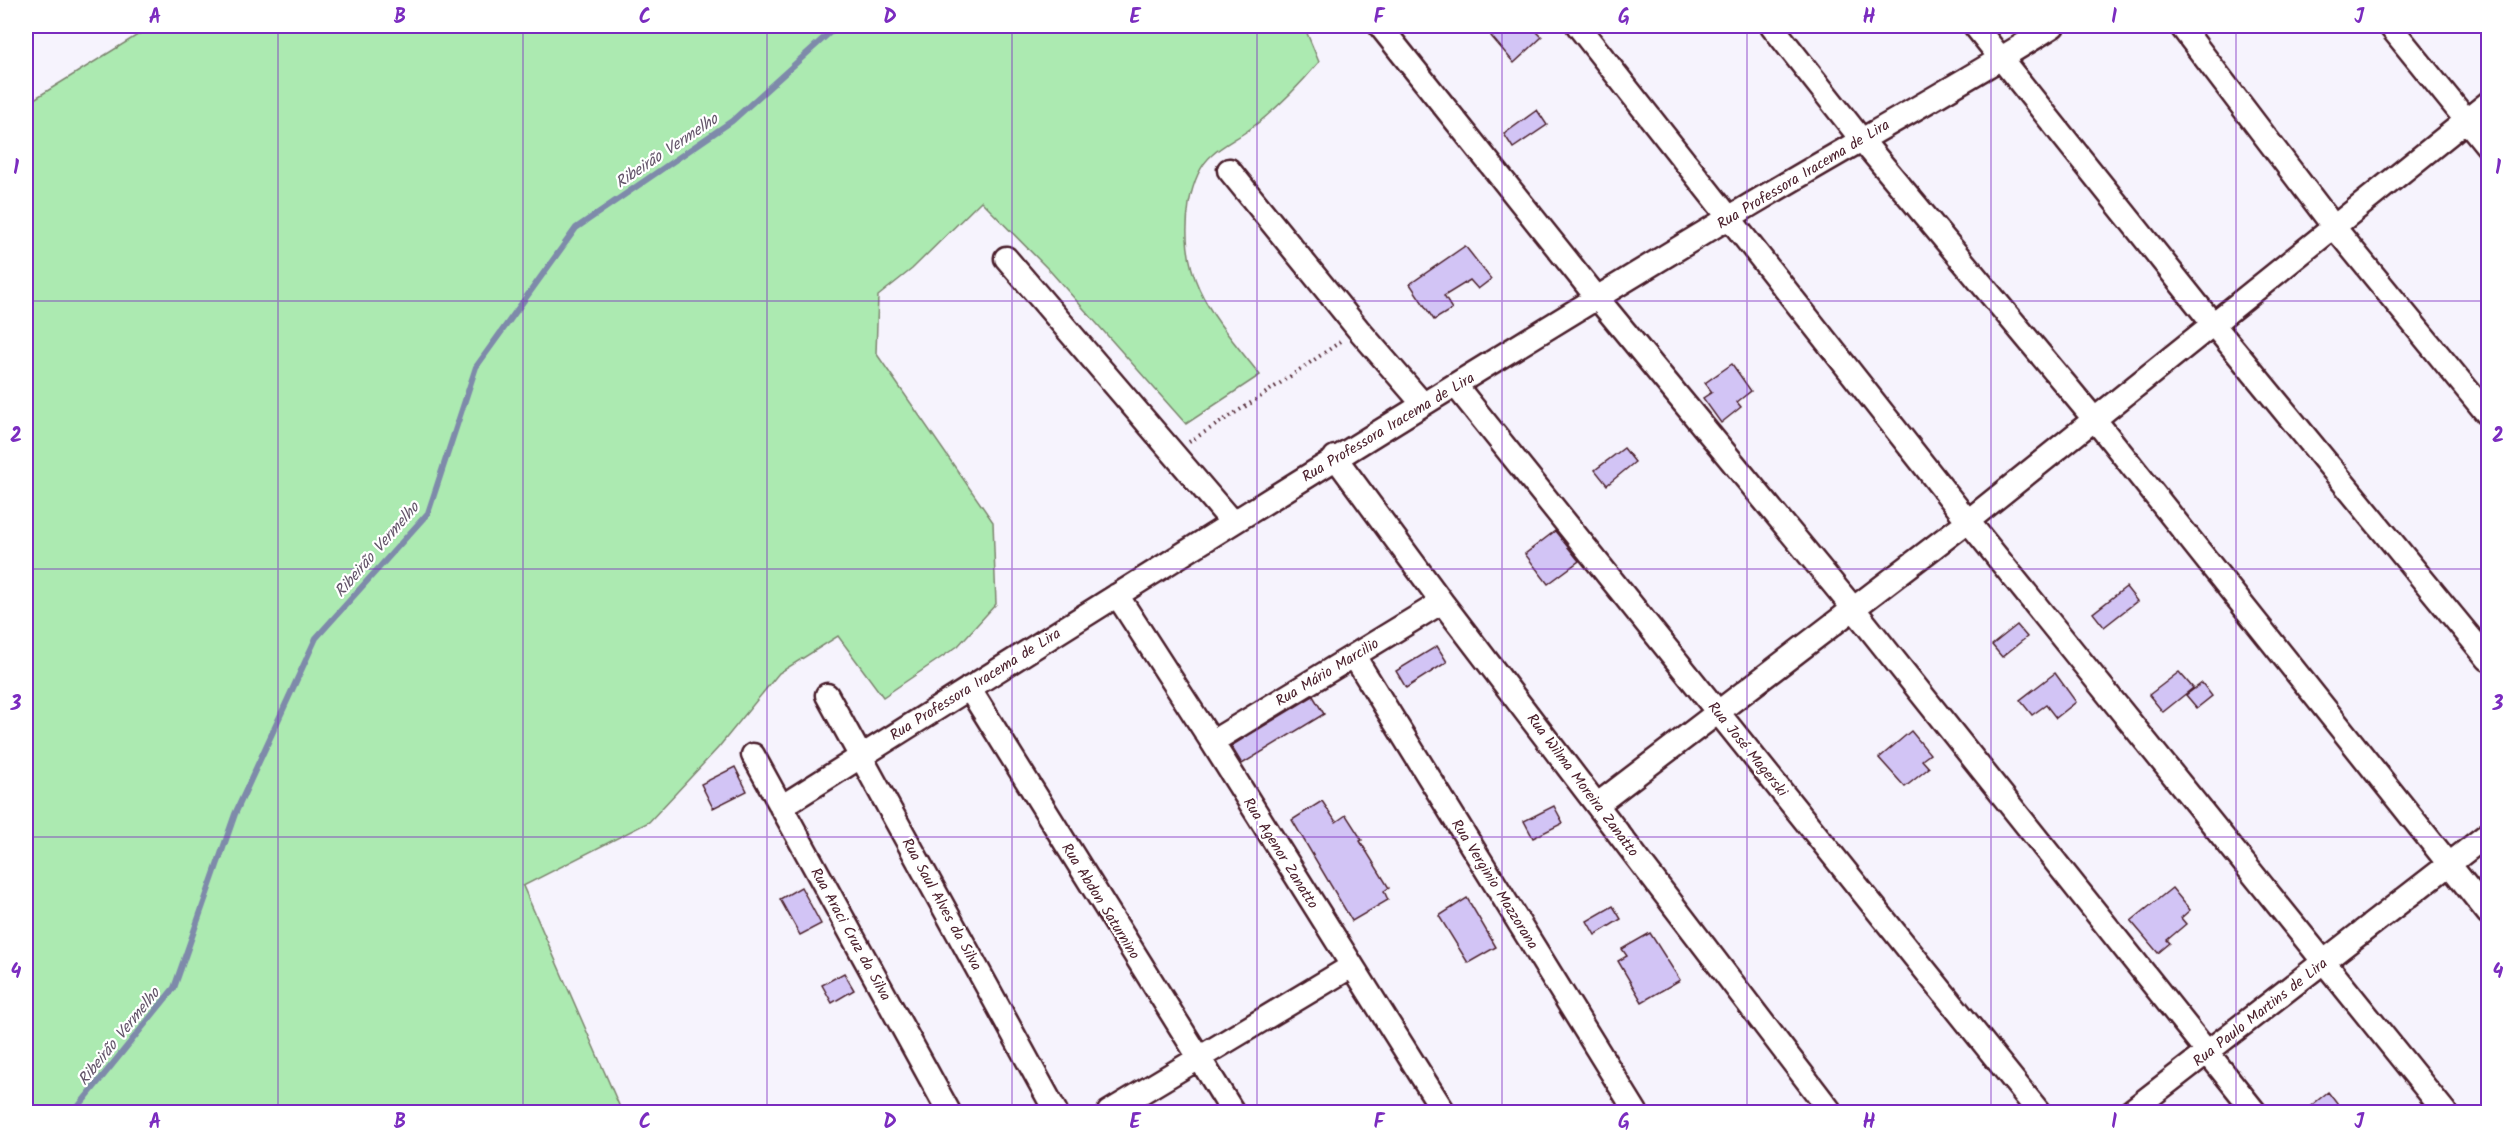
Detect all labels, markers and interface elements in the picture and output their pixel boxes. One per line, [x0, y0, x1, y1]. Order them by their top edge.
text: A [149, 2, 161, 34]
text: B [394, 2, 406, 34]
text: C [639, 2, 651, 34]
text: D [883, 2, 897, 34]
text: E [1129, 2, 1141, 34]
text: F [1374, 2, 1386, 34]
text: G [1618, 2, 1630, 34]
text: H [1862, 2, 1876, 34]
text: I [2111, 2, 2117, 34]
text: J [2354, 2, 2365, 34]
water label: Ribeirão Vermelho [610, 106, 725, 195]
street label: Rua Professora Iracema de Lira [1712, 114, 1895, 236]
text: 1 [13, 153, 19, 185]
text: 1 [2495, 153, 2501, 185]
street label: Rua Professora Iracema de Lira [1297, 367, 1480, 489]
text: 2 [10, 421, 22, 453]
text: 2 [2492, 421, 2504, 453]
water label: Ribeirão Vermelho [328, 495, 427, 603]
street label: Rua Professora Iracema de Lira [885, 622, 1066, 747]
street label: Rua Mário Marcilio [1271, 632, 1384, 713]
text: 3 [10, 689, 22, 721]
text: 3 [2492, 689, 2504, 721]
street label: Rua José Magerski [1701, 697, 1794, 804]
street label: Rua Wilma Moreira Zanatto [1520, 709, 1644, 863]
street label: Rua Agenor Zanatto [1236, 793, 1324, 914]
street label: Rua Verginio Mazzorana [1444, 815, 1544, 954]
street label: Rua Saul Alves da Silva [895, 834, 988, 975]
street label: Rua Abdon Saturnino [1055, 838, 1146, 965]
street label: Rua Araci Cruz da Silva [803, 863, 897, 1006]
street label: Rua Paulo Martins de Lira [2188, 952, 2333, 1073]
text: 4 [11, 957, 22, 989]
text: 4 [2493, 957, 2504, 989]
water label: Ribeirão Vermelho [72, 981, 168, 1091]
text: A [149, 1107, 161, 1138]
text: B [394, 1107, 406, 1138]
text: C [639, 1107, 651, 1138]
text: D [883, 1107, 897, 1138]
text: E [1129, 1107, 1141, 1138]
text: F [1374, 1107, 1386, 1138]
text: G [1618, 1107, 1630, 1138]
text: H [1862, 1107, 1876, 1138]
text: I [2111, 1107, 2117, 1138]
text: J [2354, 1107, 2365, 1138]

